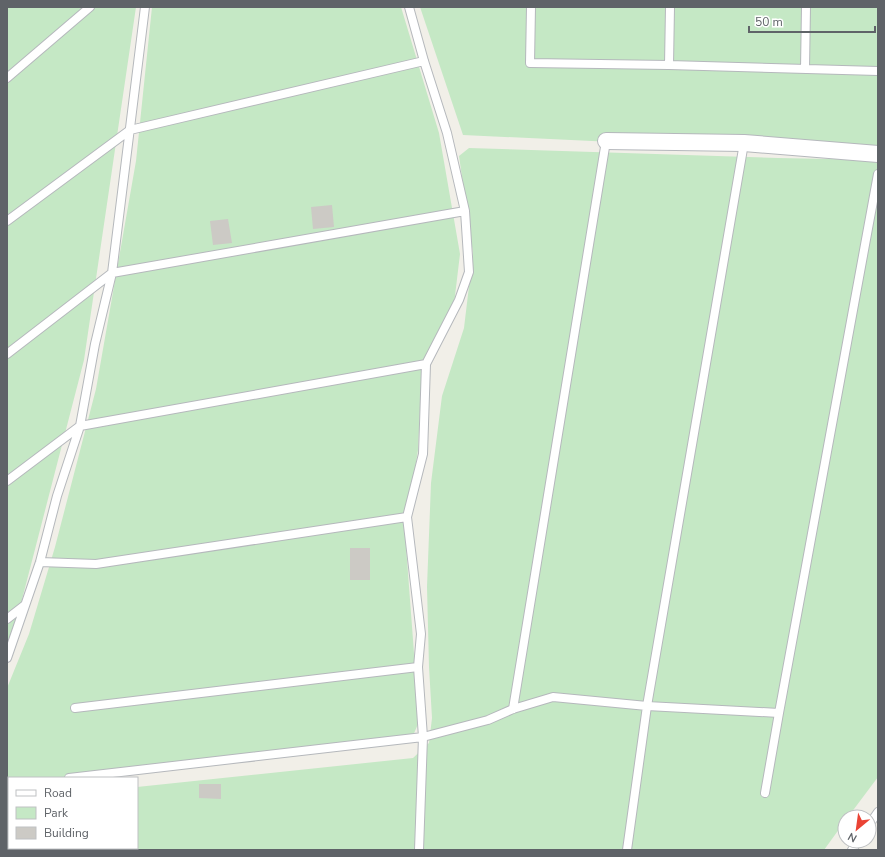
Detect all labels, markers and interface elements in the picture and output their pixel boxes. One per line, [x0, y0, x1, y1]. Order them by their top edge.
scale bar [749, 8, 875, 34]
text: 50 m [755, 14, 783, 30]
legend [8, 777, 138, 849]
text: Road [44, 785, 72, 801]
text: Park [44, 805, 69, 821]
north arrow [837, 809, 877, 849]
text: Building [44, 825, 89, 841]
text: N [845, 829, 860, 846]

